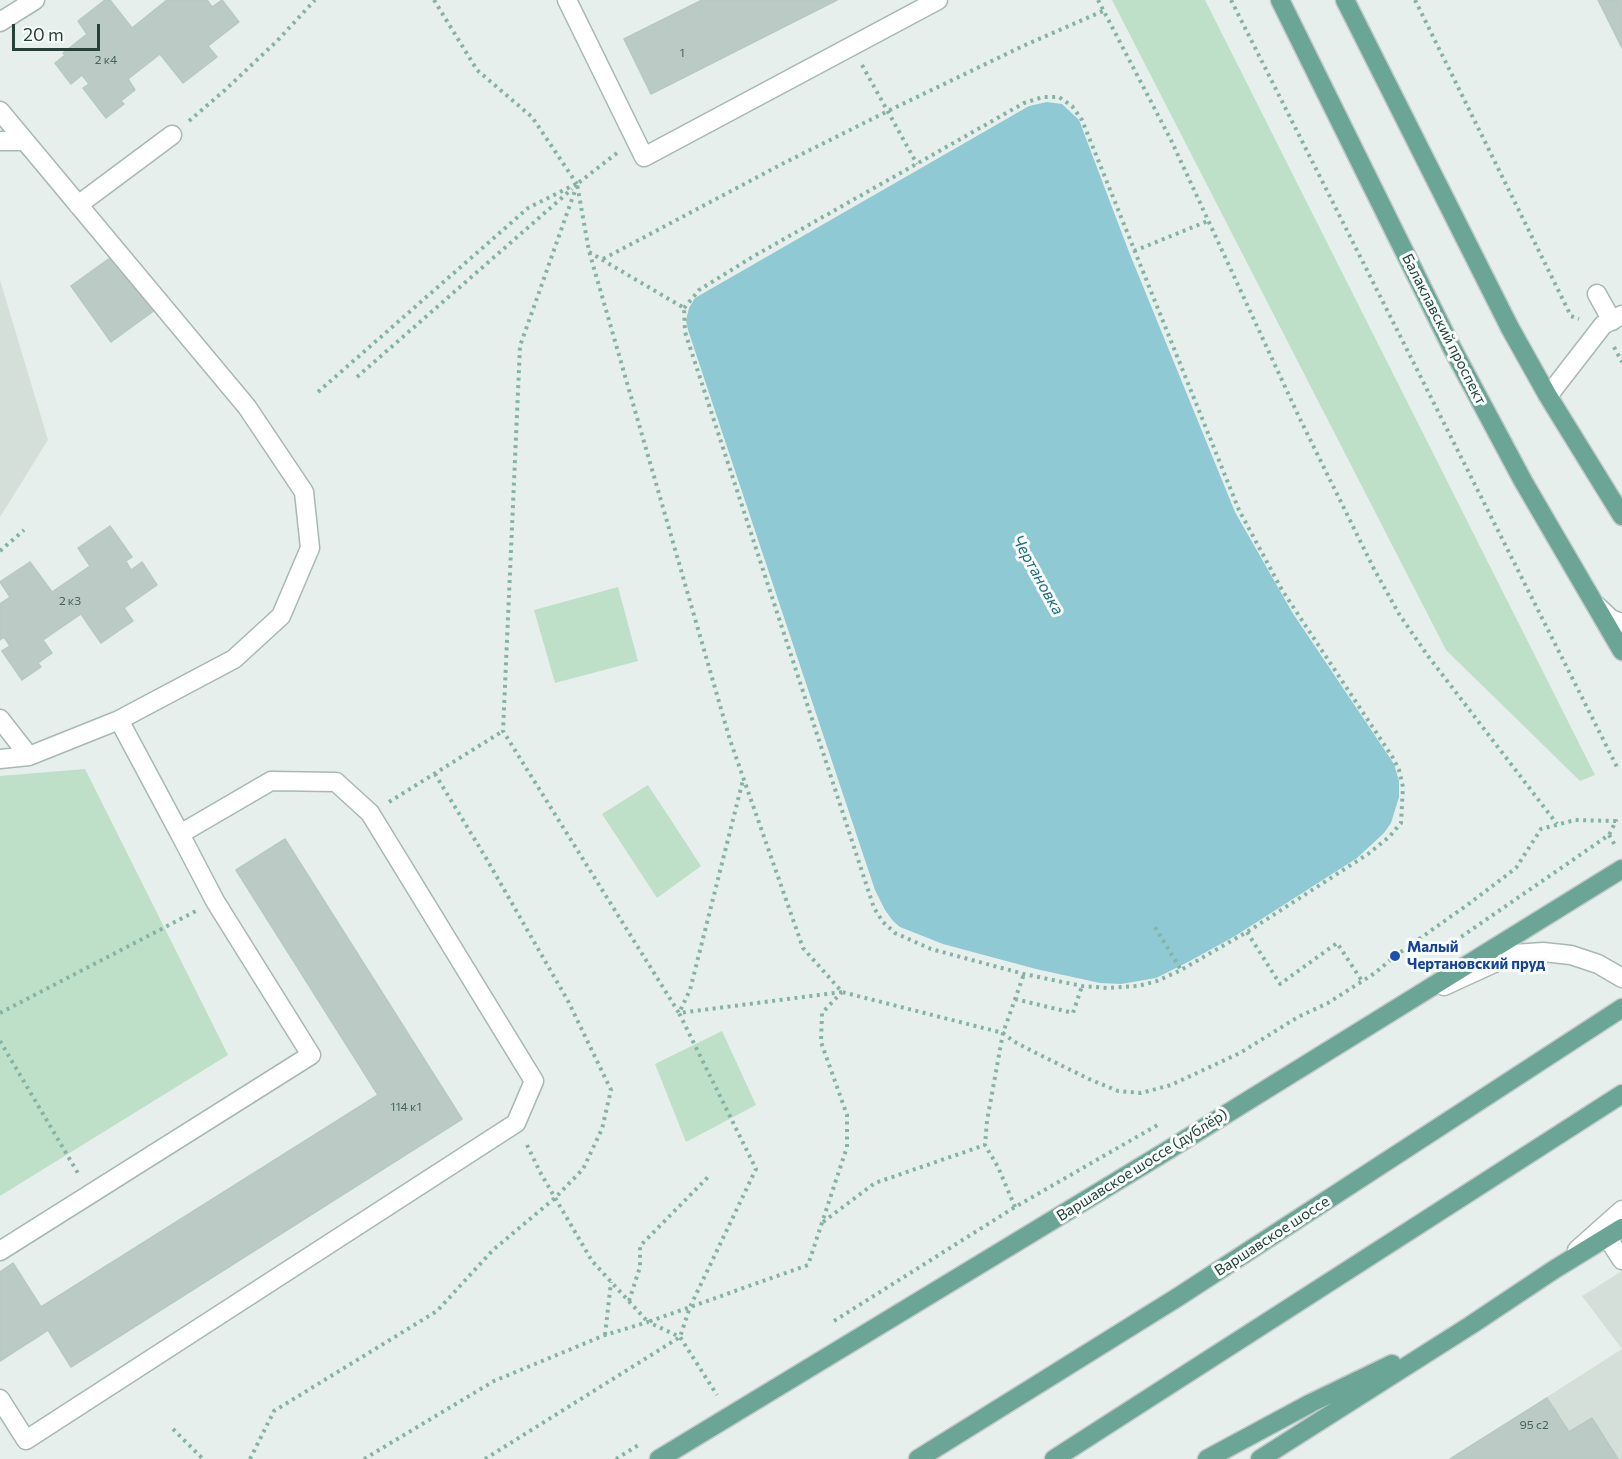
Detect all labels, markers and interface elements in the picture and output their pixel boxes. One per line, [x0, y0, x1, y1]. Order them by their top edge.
scale bar [15, 12, 104, 50]
text: 20 m [23, 23, 64, 45]
house number: 1 [679, 46, 685, 60]
house number: 2 к4 [95, 53, 117, 67]
street label: Балаклавский проспект [1398, 251, 1490, 407]
water label: Чертановка [1008, 532, 1068, 618]
house number: 2 к3 [59, 594, 81, 608]
place label: Малый Чертановский пруд [1407, 938, 1545, 973]
marker: Малый Чертановский пруд [1388, 949, 1402, 963]
house number: 114 к1 [390, 1100, 422, 1114]
street label: Варшавское шоссе (дублёр) [1053, 1105, 1231, 1225]
street label: Варшавское шоссе [1211, 1192, 1333, 1280]
house number: 95 с2 [1519, 1418, 1549, 1432]

